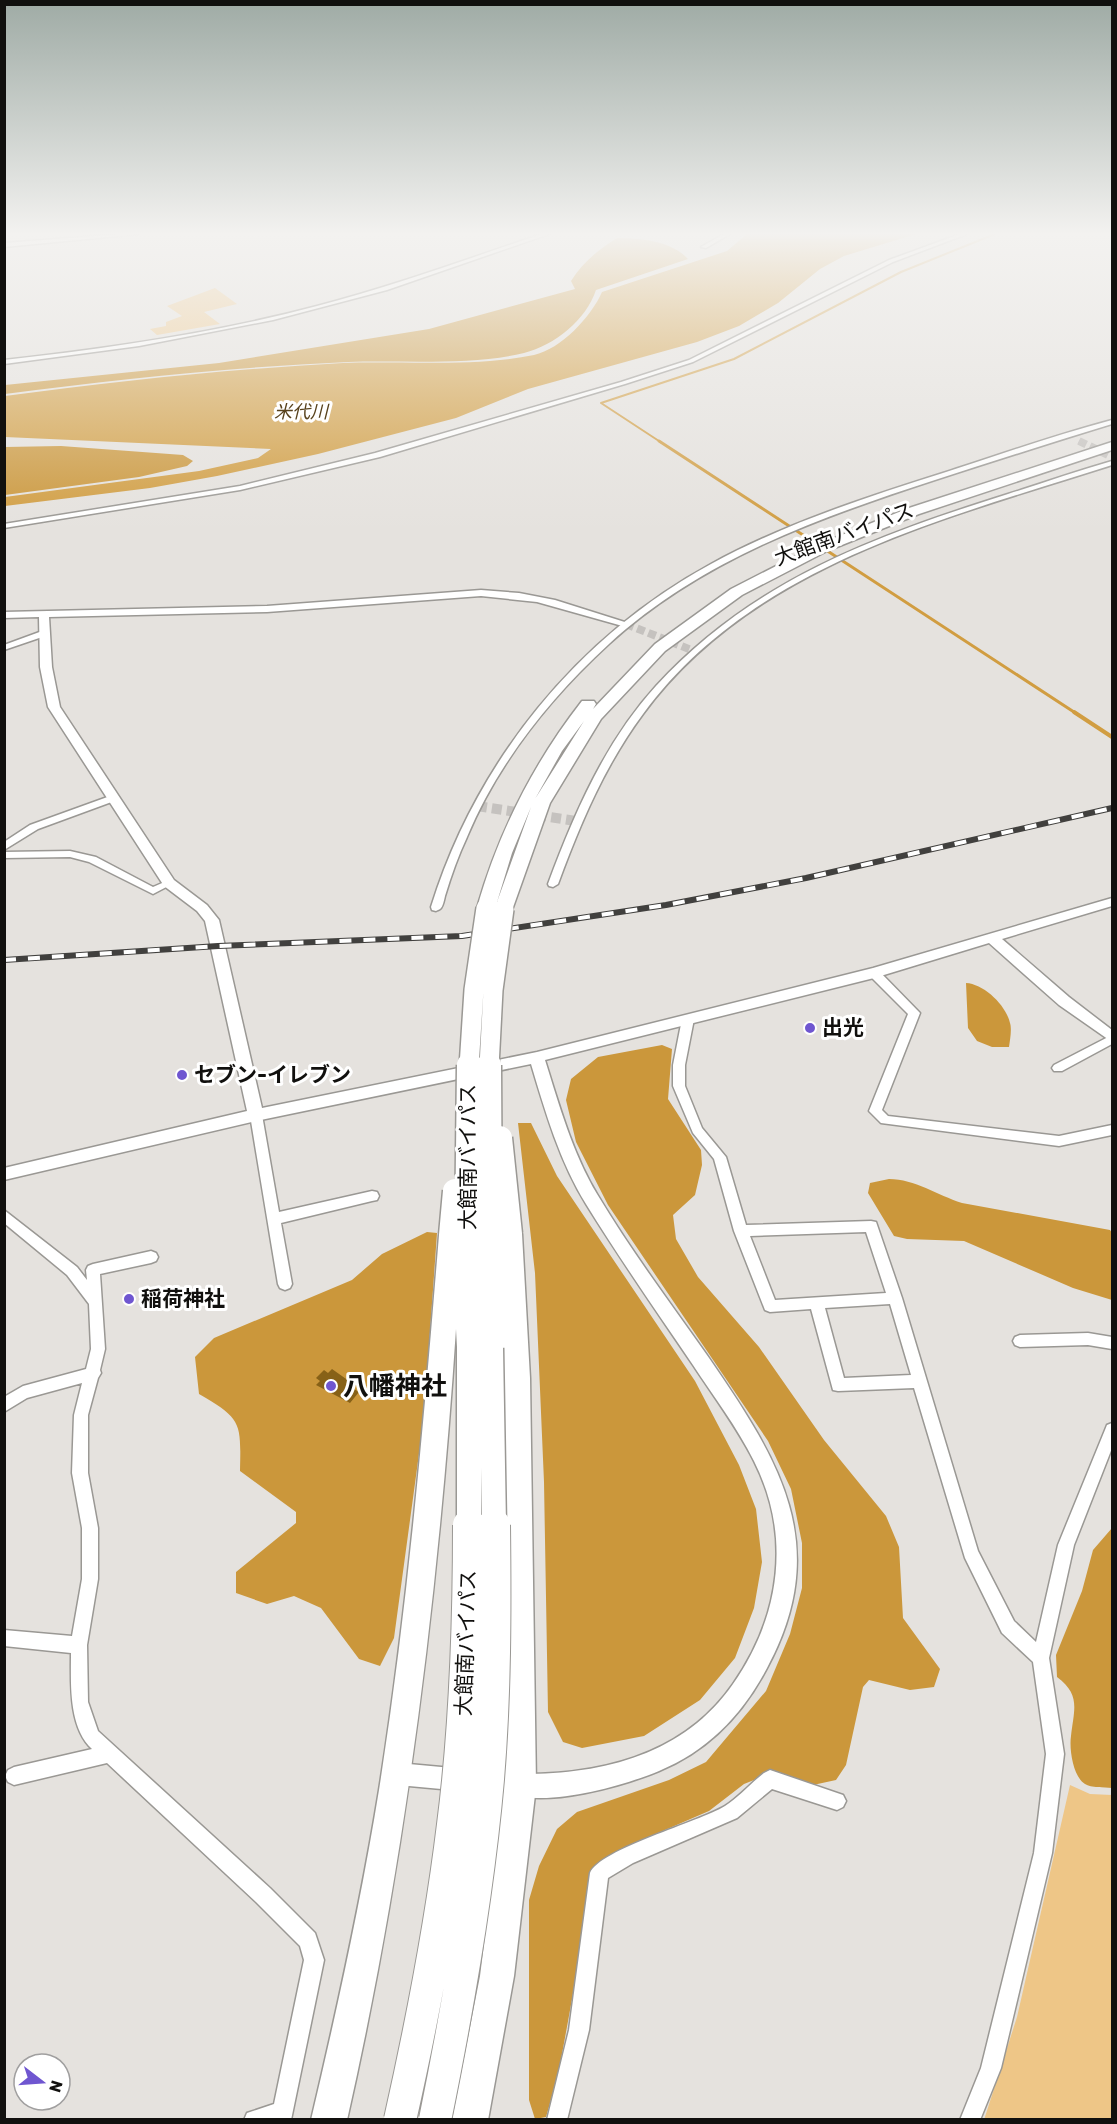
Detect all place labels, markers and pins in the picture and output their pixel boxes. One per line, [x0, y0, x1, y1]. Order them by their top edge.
place label: 出光 [822, 1015, 864, 1040]
marker: 出光 [803, 1021, 817, 1035]
place label: セブン-イレブン [194, 1062, 351, 1087]
marker: セブン-イレブン [175, 1068, 189, 1082]
place label: 稲荷神社 [141, 1286, 225, 1311]
marker: 稲荷神社 [122, 1292, 136, 1306]
place label: 八幡神社 [343, 1371, 447, 1402]
marker: 八幡神社 [324, 1379, 338, 1393]

